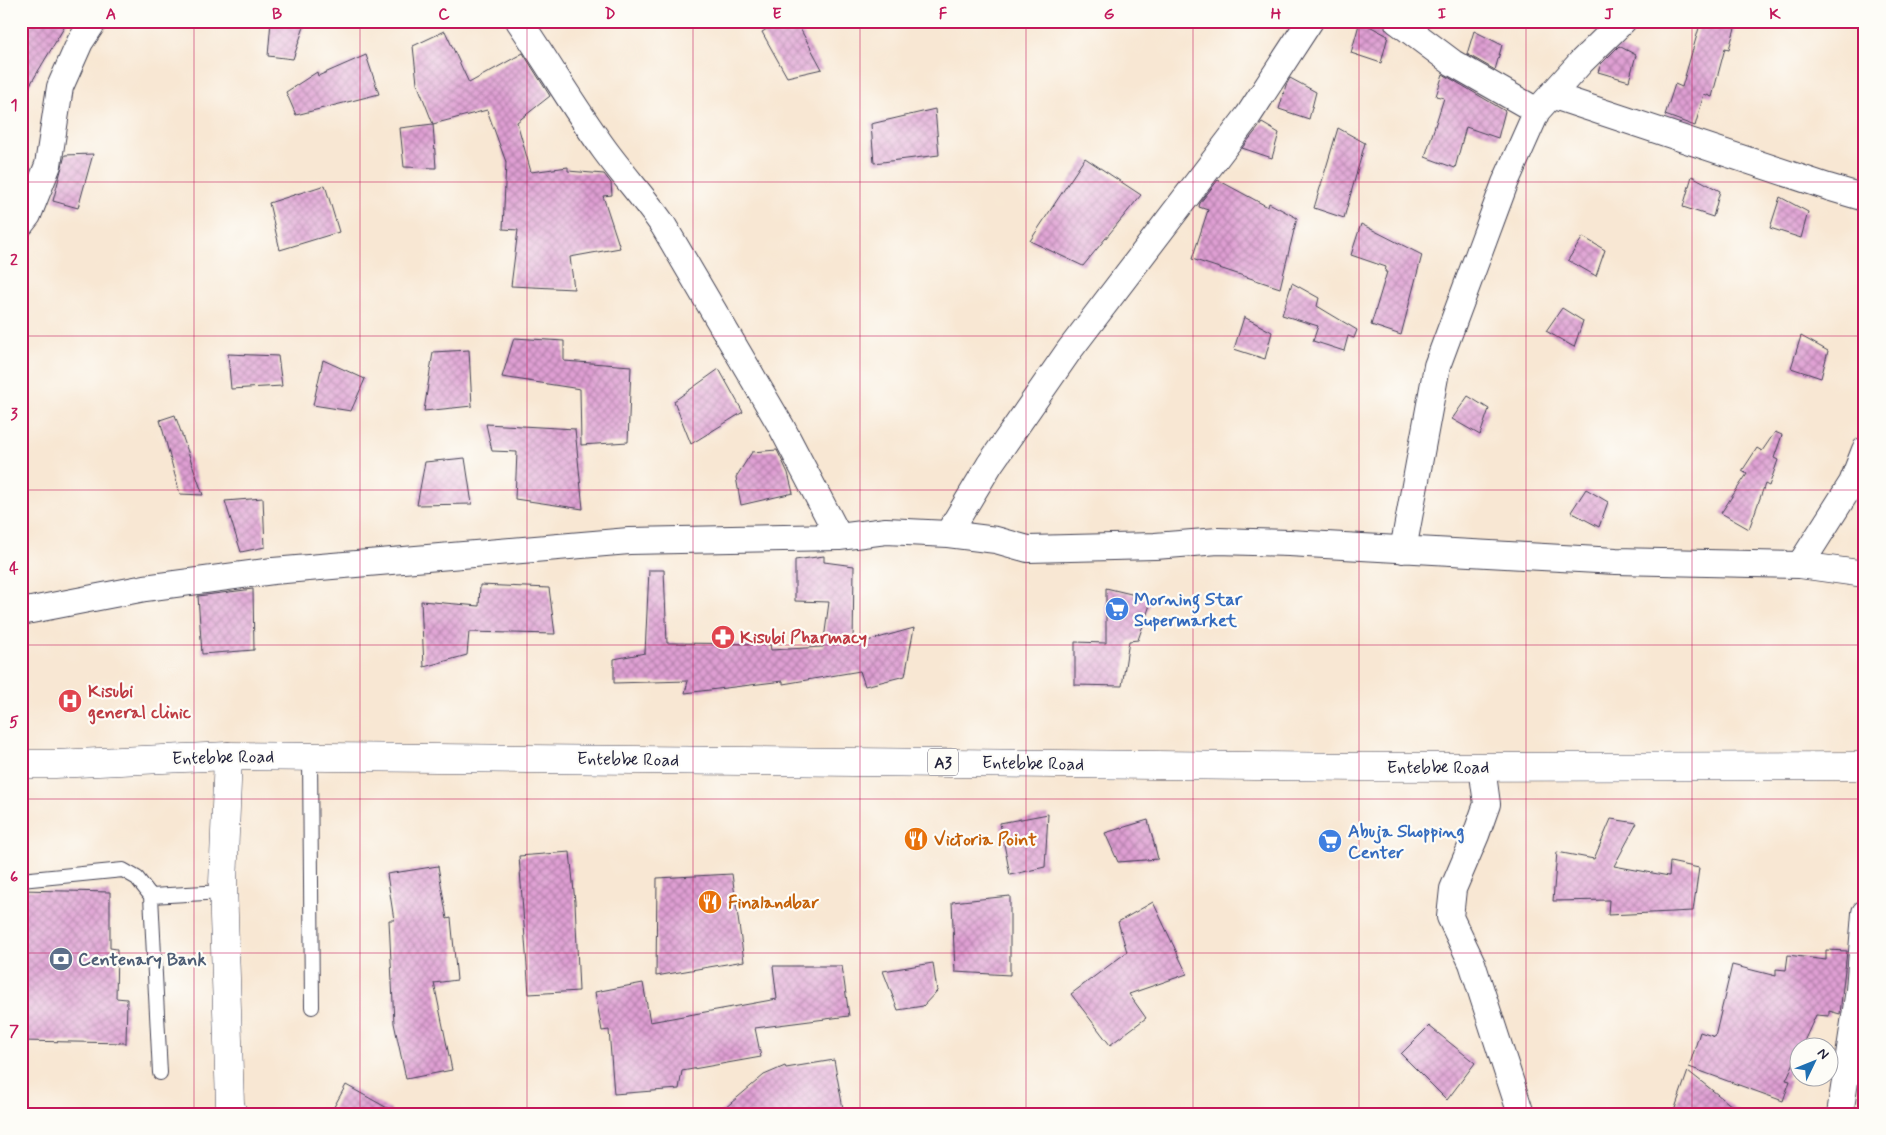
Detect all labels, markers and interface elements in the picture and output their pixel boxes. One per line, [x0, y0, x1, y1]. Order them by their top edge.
text: A [106, 4, 116, 25]
text: B [272, 4, 282, 25]
text: C [438, 4, 450, 25]
text: D [604, 4, 616, 25]
text: E [772, 4, 782, 25]
text: F [939, 4, 948, 25]
text: G [1104, 4, 1115, 25]
text: H [1271, 4, 1282, 25]
text: I [1438, 4, 1447, 25]
text: J [1604, 4, 1614, 25]
text: K [1769, 4, 1781, 25]
text: 1 [10, 95, 18, 116]
text: 2 [10, 250, 18, 271]
text: 3 [10, 404, 18, 425]
text: 4 [9, 558, 19, 579]
place label: Morning Star Supermarket [1134, 588, 1243, 633]
supermarket icon: Morning Star Supermarket [1104, 596, 1130, 622]
pharmacy icon: Kisubi Pharmacy [710, 624, 736, 650]
place label: Kisubi Pharmacy [740, 626, 867, 650]
place label: Kisubi general clinic [88, 680, 192, 725]
hospital icon: Kisubi general clinic [57, 688, 83, 714]
text: 5 [9, 712, 19, 733]
street label: Entebbe Road [172, 745, 274, 771]
street label: Entebbe Road [577, 747, 679, 773]
road number: A3 [928, 749, 958, 776]
street label: Entebbe Road [982, 751, 1084, 777]
street label: Entebbe Road [1387, 756, 1489, 780]
place label: Abuja Shopping Center [1348, 820, 1464, 865]
restaurant icon: Victoria Point [903, 826, 929, 852]
place label: Victoria Point [934, 828, 1037, 852]
supermarket icon: Abuja Shopping Center [1317, 828, 1343, 854]
text: 6 [10, 867, 18, 888]
restaurant icon: Finalandbar [697, 889, 723, 915]
place label: Finalandbar [728, 891, 819, 915]
bank icon: Centenary Bank [48, 946, 74, 972]
place label: Centenary Bank [78, 948, 207, 972]
text: 7 [9, 1021, 19, 1042]
north arrow [1788, 1038, 1838, 1088]
text: N [1813, 1044, 1833, 1063]

